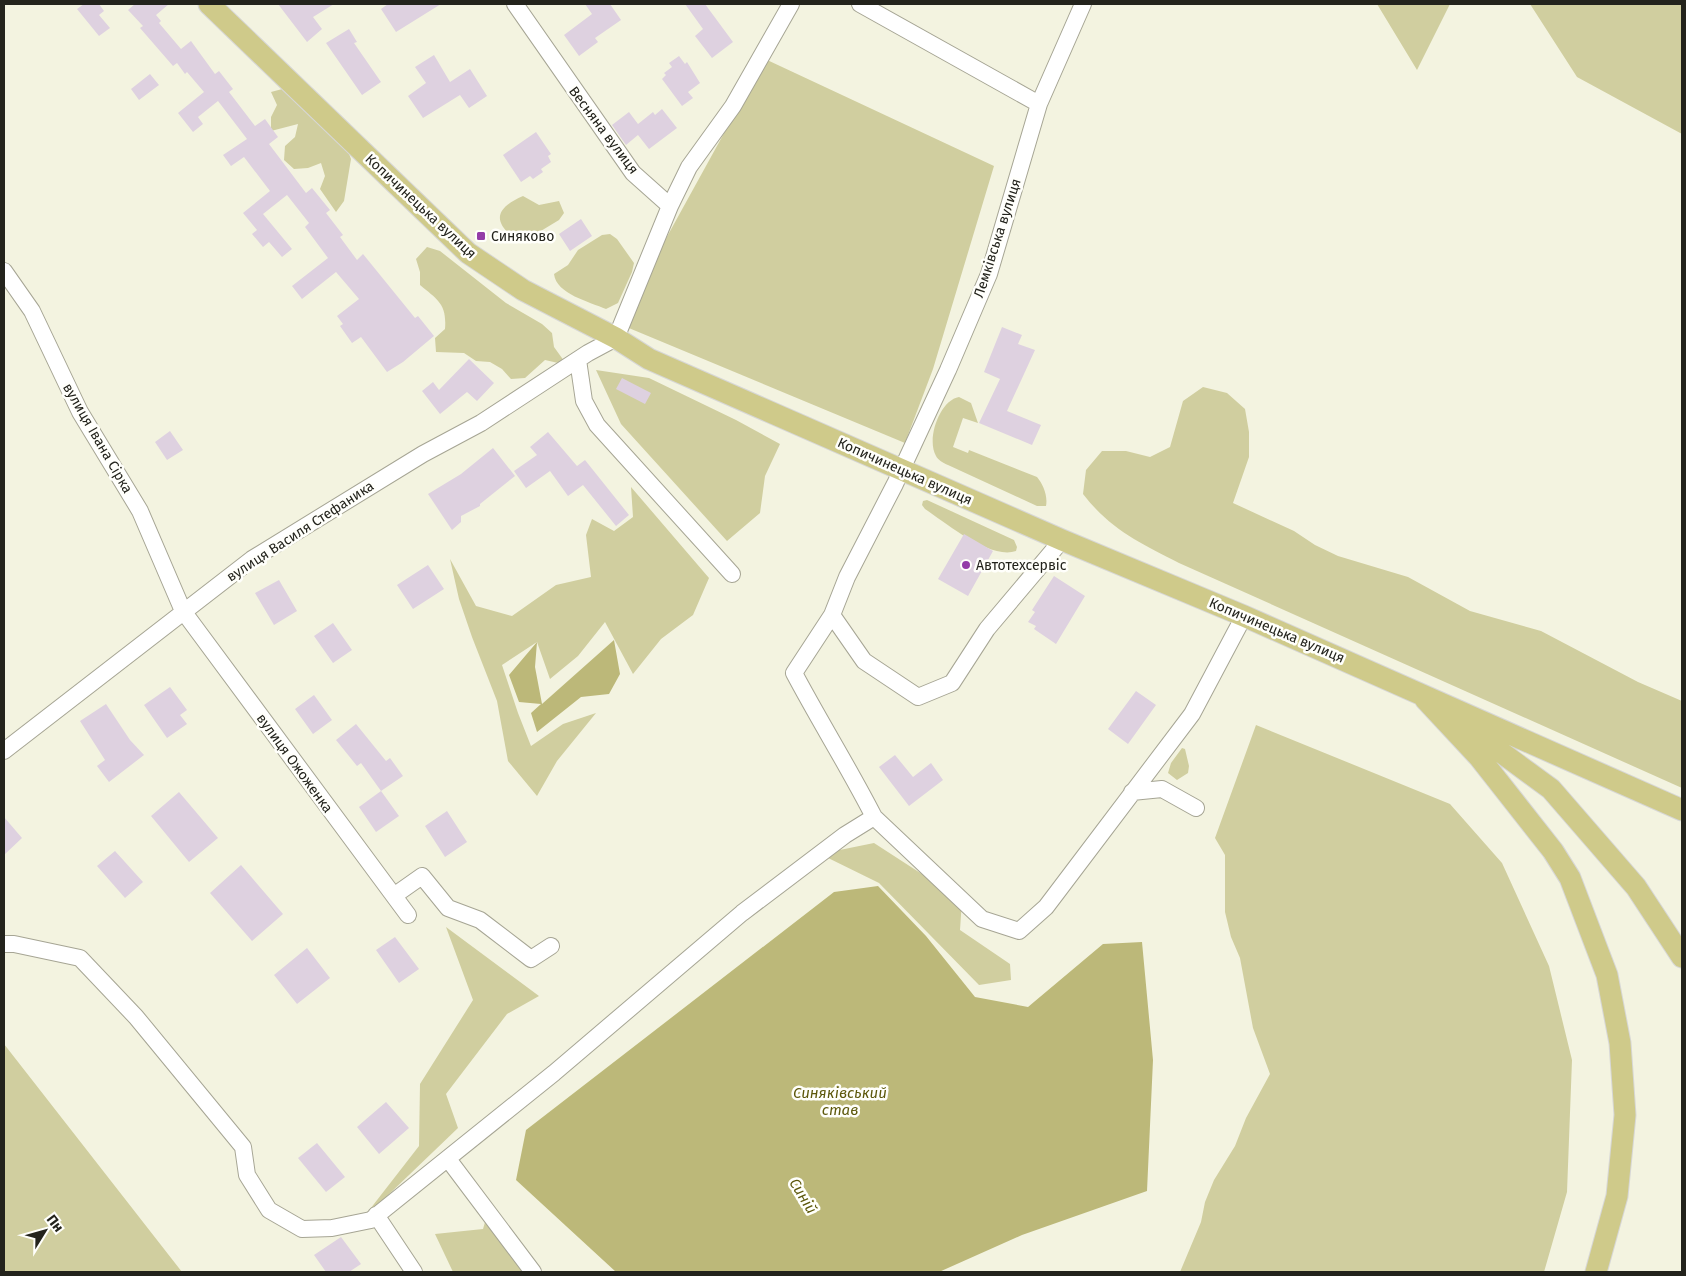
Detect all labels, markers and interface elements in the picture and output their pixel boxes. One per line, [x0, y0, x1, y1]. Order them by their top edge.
street label: Весняна вулиця [565, 83, 642, 177]
street label: Копичинецька вулиця [362, 151, 480, 262]
street label: Лемківська вулиця [970, 176, 1025, 300]
place label: Синяково [491, 228, 554, 245]
marker: Синяково [475, 230, 487, 242]
street label: вулиця Івана Сірка [59, 380, 136, 496]
street label: Копичинецька вулиця [835, 434, 975, 509]
street label: вулиця Василя Стефаника [223, 477, 377, 585]
place label: Автотехсервіс [976, 557, 1067, 574]
marker: Автотехсервіс [960, 559, 972, 571]
street label: Копичинецька вулиця [1206, 594, 1347, 667]
street label: вулиця Ожоженка [253, 710, 336, 816]
water label: Синяківський став [793, 1084, 887, 1119]
water label: Синій [785, 1175, 821, 1217]
north arrow [20, 1206, 70, 1256]
text: Пн [43, 1211, 67, 1236]

